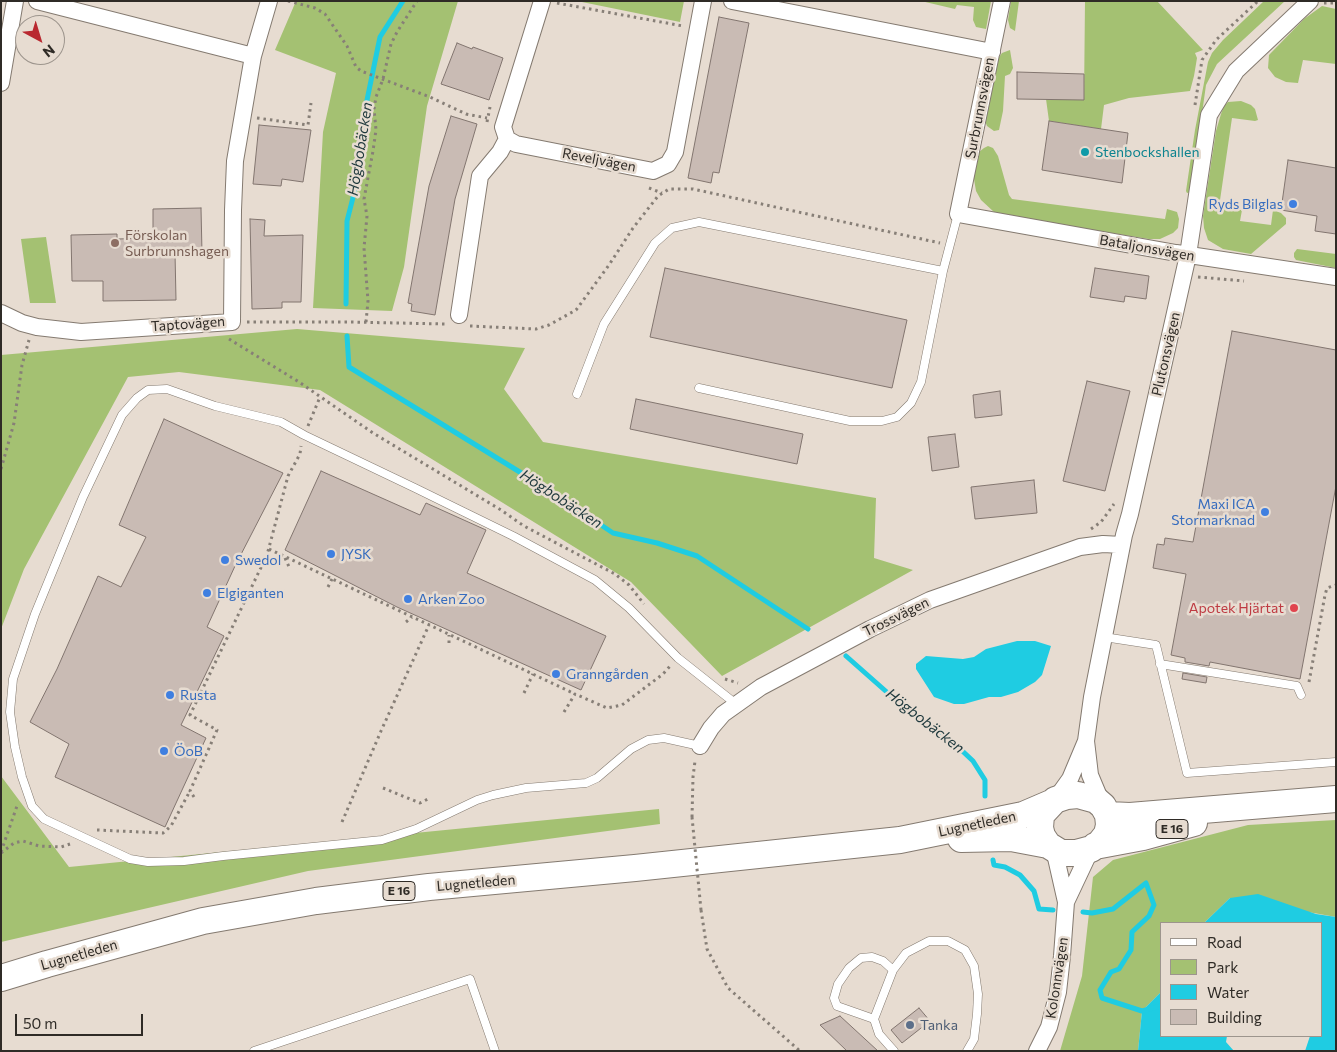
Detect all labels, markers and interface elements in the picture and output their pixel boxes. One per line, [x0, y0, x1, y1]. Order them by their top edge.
north arrow [15, 15, 65, 65]
text: N [40, 41, 59, 61]
street label: Surbrunnsvägen [962, 56, 998, 160]
water label: Högbobäcken [344, 101, 376, 197]
place label: Stenbockshallen [1095, 144, 1200, 160]
street label: Reveljvägen [561, 145, 637, 175]
marker: Stenbockshallen [1079, 146, 1091, 158]
place label: Ryds Bilglas [1209, 196, 1283, 212]
marker: Ryds Bilglas [1287, 198, 1299, 210]
place label: Förskolan Surbrunnshagen [125, 227, 229, 260]
street label: Bataljonsvägen [1098, 231, 1196, 265]
marker: Förskolan Surbrunnshagen [109, 237, 121, 249]
street label: Plutonsvägen [1148, 310, 1184, 398]
street label: Taptovägen [150, 313, 226, 335]
water label: Högbobäcken [516, 466, 606, 532]
place label: Maxi ICA Stormarknad [1171, 496, 1255, 528]
marker: Maxi ICA Stormarknad [1259, 506, 1271, 518]
place label: JYSK [341, 546, 371, 562]
marker: JYSK [325, 548, 337, 560]
place label: Swedol [235, 552, 281, 568]
marker: Swedol [219, 554, 231, 566]
place label: Elgiganten [217, 585, 284, 601]
marker: Elgiganten [201, 587, 213, 599]
place label: Arken Zoo [418, 591, 485, 607]
marker: Arken Zoo [402, 593, 414, 605]
street label: Trossvägen [860, 594, 932, 640]
place label: Apotek Hjärtat [1189, 600, 1284, 616]
marker: Apotek Hjärtat [1288, 602, 1300, 614]
place label: Granngården [566, 666, 649, 682]
marker: Granngården [550, 668, 562, 680]
water label: Högbobäcken [882, 685, 968, 757]
place label: Rusta [180, 687, 217, 703]
marker: Rusta [164, 689, 176, 701]
place label: ÖoB [174, 743, 203, 759]
marker: ÖoB [158, 745, 170, 757]
street label: Lugnetleden [937, 808, 1017, 840]
road number: E 16 [1156, 820, 1188, 839]
street label: Lugnetleden [436, 871, 516, 895]
road number: E 16 [383, 881, 415, 900]
legend [1160, 922, 1322, 1037]
text: Road [1207, 933, 1242, 951]
street label: Lugnetleden [39, 936, 119, 974]
street label: Kolonnvägen [1042, 936, 1072, 1020]
text: Park [1207, 958, 1238, 976]
text: Water [1207, 983, 1249, 1001]
scale bar [18, 1004, 145, 1036]
text: Building [1207, 1008, 1262, 1026]
text: 50 m [23, 1014, 57, 1032]
place label: Tanka [920, 1017, 958, 1033]
marker: Tanka [904, 1019, 916, 1031]

